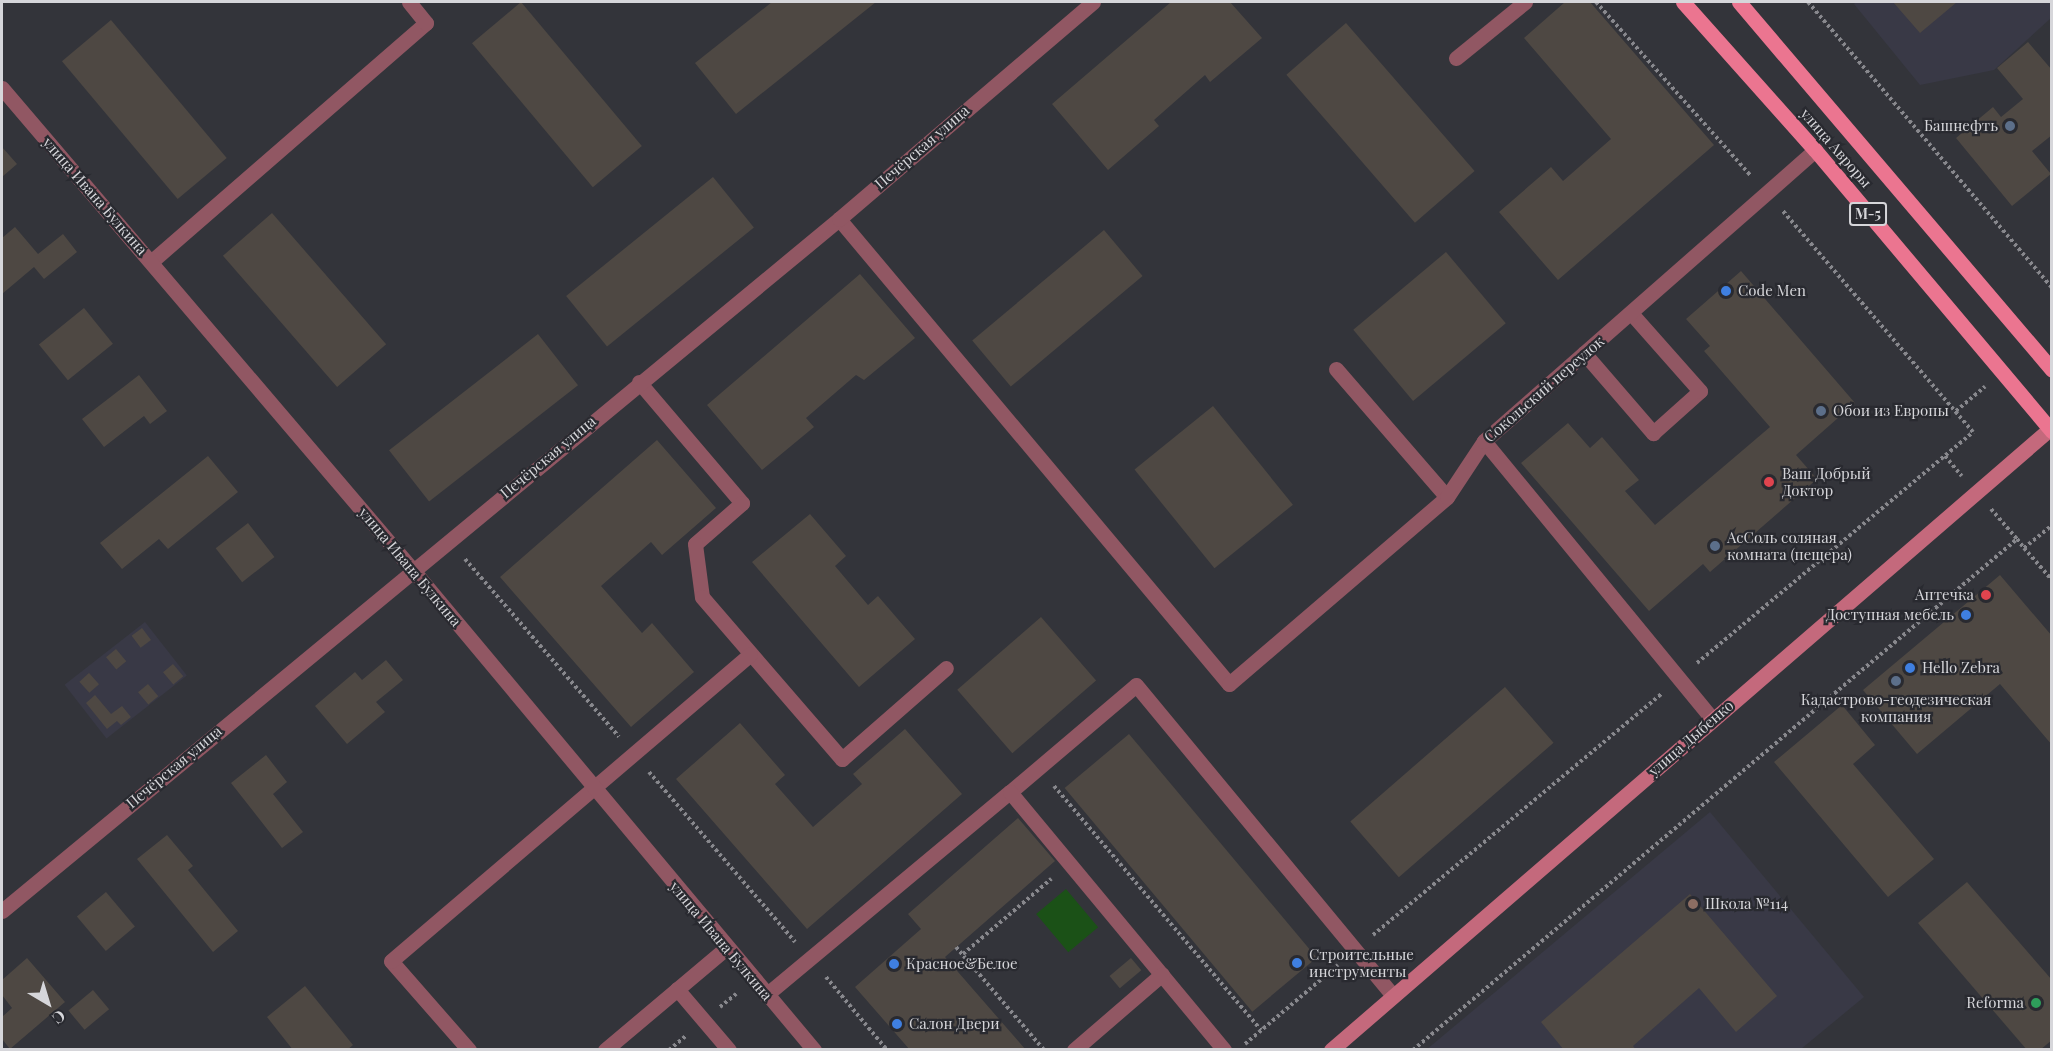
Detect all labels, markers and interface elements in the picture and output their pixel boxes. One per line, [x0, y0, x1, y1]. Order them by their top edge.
street label: Печёрская улица [871, 101, 973, 193]
street label: улица Авроры [1797, 105, 1875, 191]
place label: Башнефть [1924, 117, 1998, 135]
marker: Башнефть [2003, 119, 2017, 133]
street label: улица Ивана Булкина [39, 134, 151, 258]
road number: М-5 [1848, 203, 1888, 225]
place label: Code Men [1738, 282, 1806, 300]
marker: Code Men [1719, 284, 1733, 298]
street label: Сокольский переулок [1480, 332, 1608, 446]
place label: Обои из Европы [1833, 402, 1949, 420]
marker: Обои из Европы [1814, 404, 1828, 418]
street label: Печёрская улица [497, 412, 599, 502]
place label: Ваш Добрый Доктор [1782, 464, 1871, 499]
marker: Ваш Добрый Доктор [1760, 473, 1778, 491]
street label: улица Ивана Булкина [355, 504, 465, 630]
place label: АсСоль соляная комната (пещера) [1727, 528, 1852, 563]
marker: АсСоль соляная комната (пещера) [1708, 539, 1722, 553]
place label: Аптечка [1915, 586, 1974, 604]
marker: Аптечка [1979, 588, 1993, 602]
place label: Доступная мебель [1826, 606, 1954, 624]
marker: Доступная мебель [1959, 608, 1973, 622]
place label: Hello Zebra [1922, 659, 2000, 677]
marker: Hello Zebra [1903, 661, 1917, 675]
marker: Кадастрово-геодезическая компания [1889, 674, 1903, 688]
place label: Кадастрово-геодезическая компания [1801, 690, 1991, 725]
street label: улица Дыбенко [1645, 696, 1737, 780]
street label: Печёрская улица [123, 722, 225, 812]
street label: улица Ивана Булкина [666, 878, 776, 1004]
place label: Школа №114 [1705, 895, 1788, 913]
marker: Школа №114 [1686, 897, 1700, 911]
place label: Строительные инструменты [1309, 945, 1414, 980]
place label: Красное&Белое [906, 955, 1017, 973]
marker: Строительные инструменты [1290, 956, 1304, 970]
marker: Красное&Белое [887, 957, 901, 971]
north arrow [18, 973, 78, 1033]
place label: Reforma [1966, 994, 2024, 1012]
marker: Reforma [2029, 996, 2043, 1010]
text: С [48, 1006, 70, 1029]
place label: Салон Двери [909, 1015, 1000, 1033]
marker: Салон Двери [890, 1017, 904, 1031]

